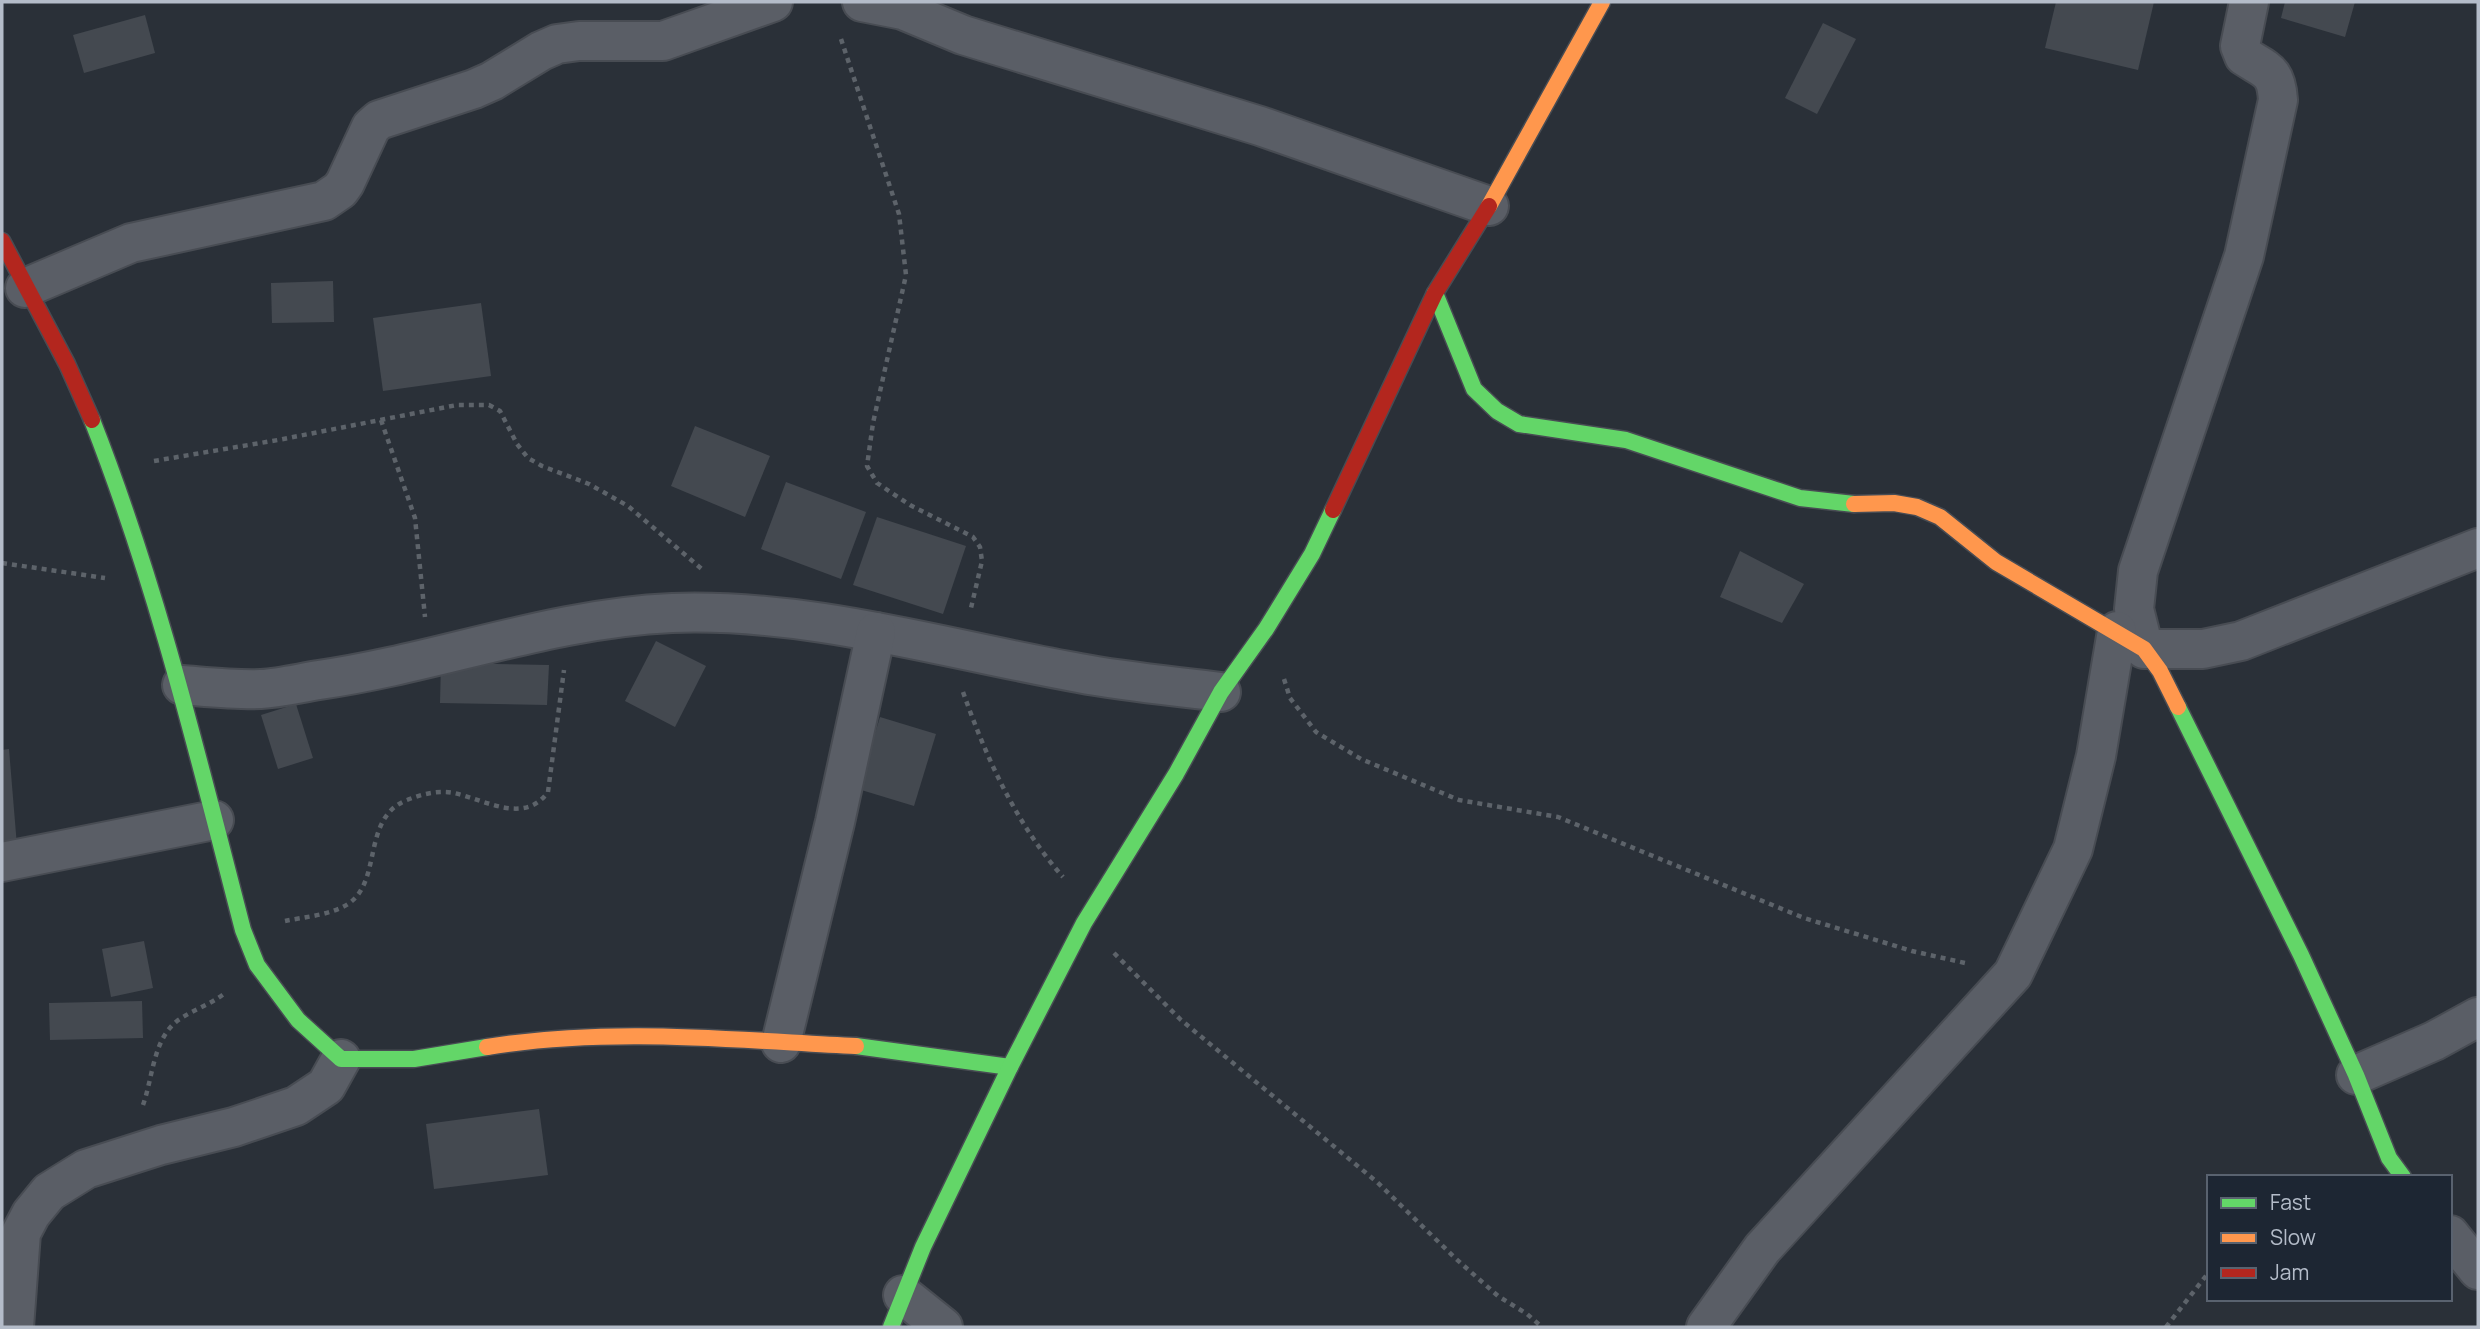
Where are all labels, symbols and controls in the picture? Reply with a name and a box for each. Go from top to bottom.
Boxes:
legend [2207,1175,2452,1301]
text: Fast [2270,1188,2311,1216]
text: Slow [2270,1223,2316,1251]
text: Jam [2270,1258,2309,1286]

